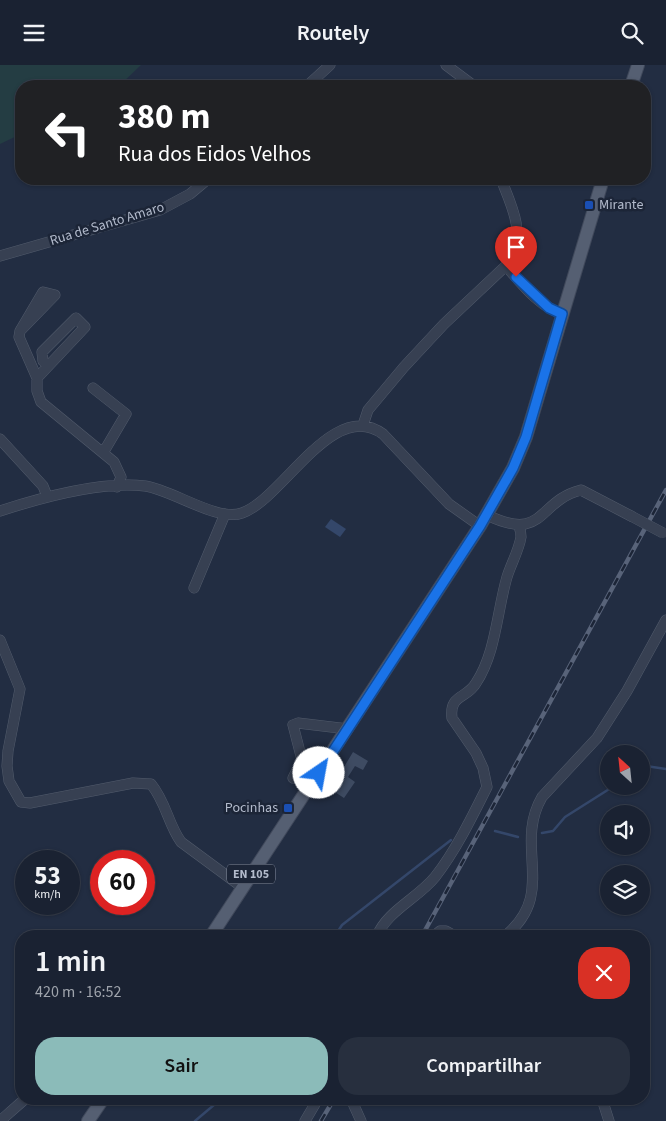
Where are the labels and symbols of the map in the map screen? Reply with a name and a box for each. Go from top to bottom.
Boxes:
place label: Mirante [599,195,643,215]
street label: Rua de Santo Amaro [47,197,167,251]
marker: Mirante [583,199,595,211]
pin [495,226,537,277]
north arrow [600,745,650,795]
position arrow [292,746,344,798]
place label: Pocinhas [225,798,278,818]
marker: Pocinhas [282,802,294,814]
speed limit sign: 60 [90,850,155,915]
road number: EN 105 [227,865,275,884]

